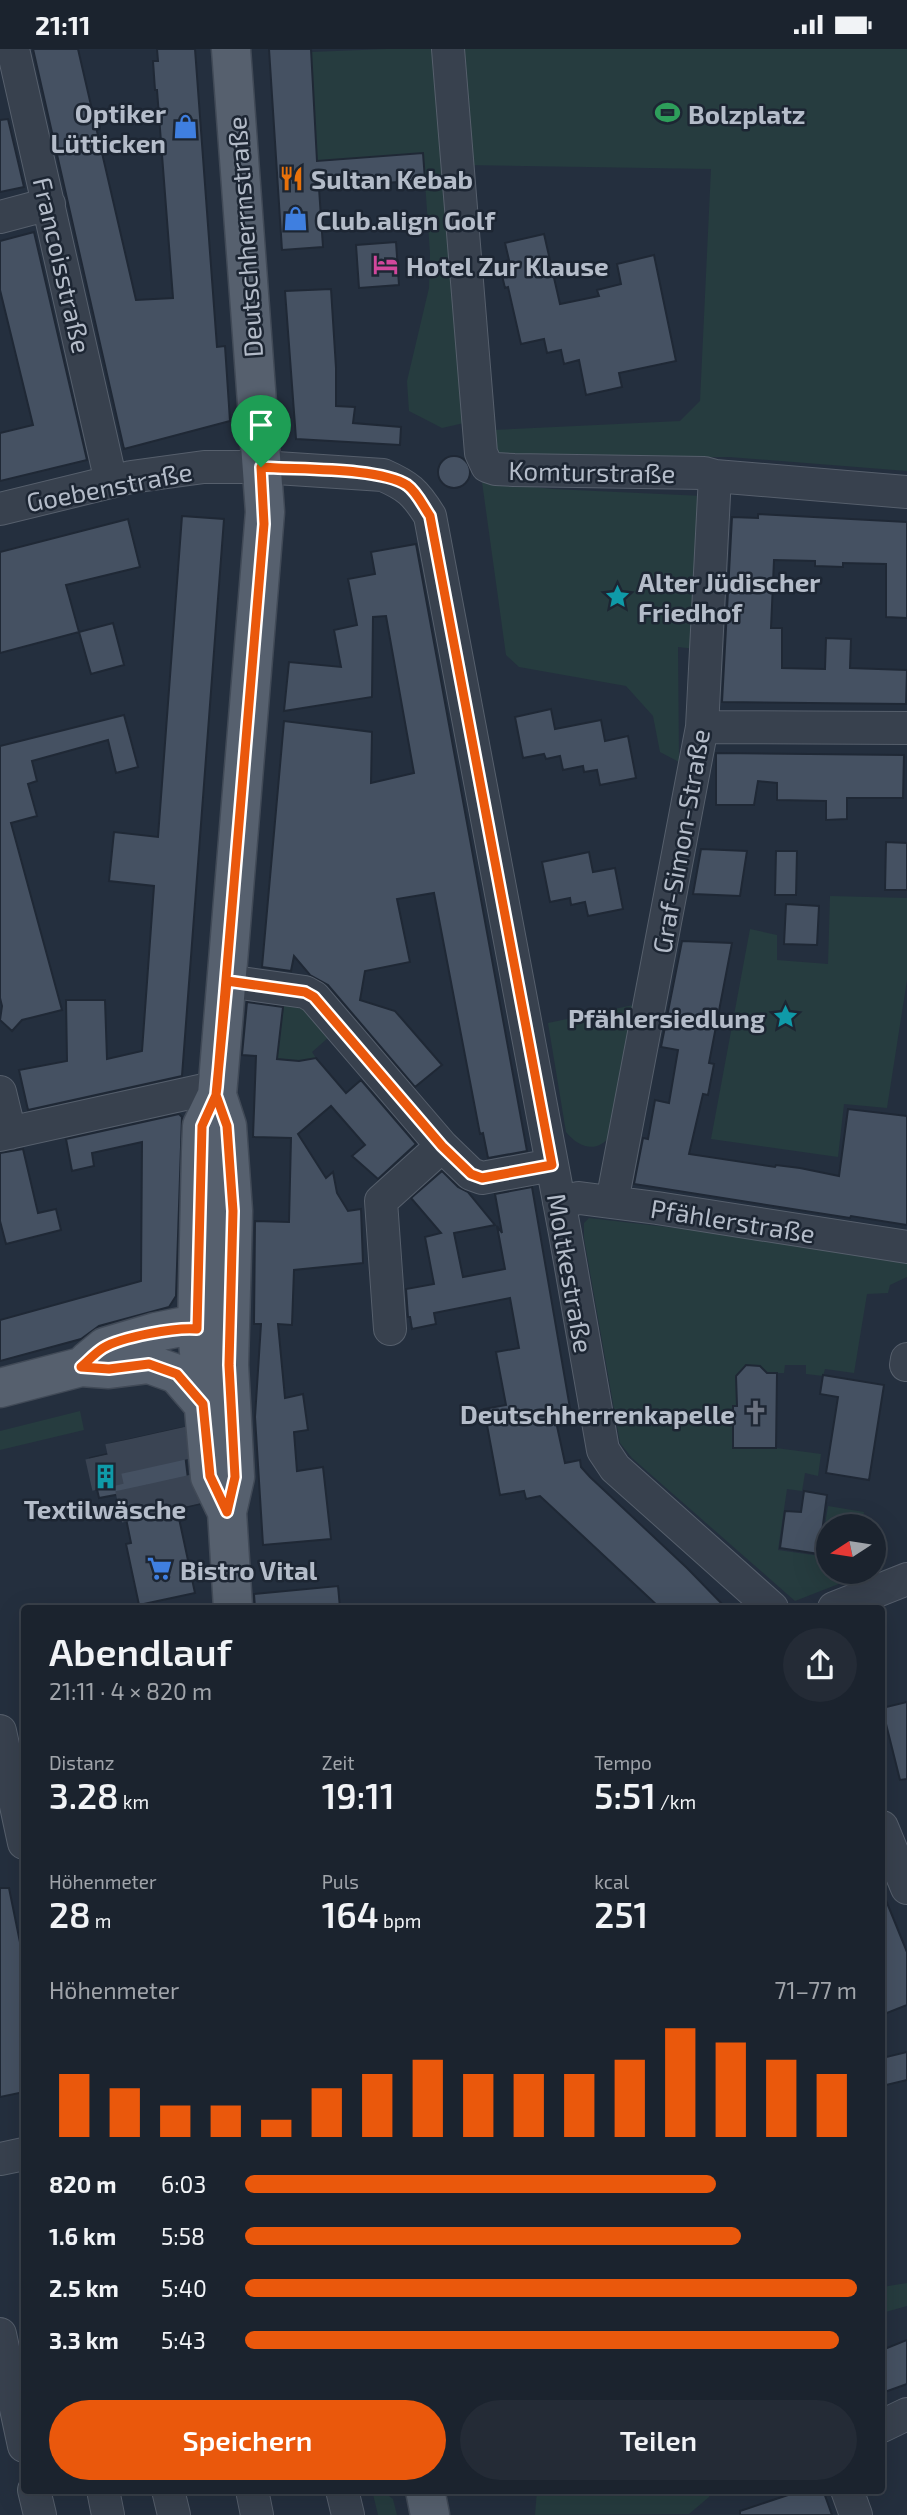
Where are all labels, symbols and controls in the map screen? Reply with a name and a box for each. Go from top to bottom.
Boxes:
text: 21:11 [35,9,90,40]
place label: Optiker Lütticken [51,97,166,158]
place label: Bolzplatz [688,98,805,129]
sports icon: Bolzplatz [654,99,682,127]
shop icon: Optiker Lütticken [172,113,200,141]
street label: Deutschherrnstraße [220,116,268,358]
place label: Sultan Kebab [311,163,473,194]
restaurant icon: Sultan Kebab [277,164,305,192]
street label: Francoisstraße [28,174,98,356]
place label: Club.align Golf [316,204,496,235]
shop icon: Club.align Golf [282,205,310,233]
place label: Hotel Zur Klause [406,250,609,281]
hotel icon: Hotel Zur Klause [372,251,400,279]
pin [231,395,291,467]
icon: arrive [242,406,280,444]
street label: Komturstraße [508,454,676,488]
street label: Goebenstraße [23,455,195,517]
place label: Alter Jüdischer Friedhof [638,566,820,627]
place icon: Alter Jüdischer Friedhof [604,582,632,610]
street label: Graf-Simon-Straße [645,727,715,955]
place label: Pfählersiedlung [568,1002,765,1033]
place icon: Pfählersiedlung [771,1003,799,1031]
street label: Moltkestraße [542,1191,600,1355]
street label: Pfählerstraße [649,1192,817,1248]
place label: Deutschherrenkapelle [460,1398,735,1429]
church icon: Deutschherrenkapelle [741,1399,769,1427]
building icon: Textilwäsche [91,1462,119,1490]
place label: Textilwäsche [24,1493,186,1524]
north arrow [816,1514,886,1584]
map controls [816,1514,886,1584]
place label: Bistro Vital [180,1554,318,1585]
supermarket icon: Bistro Vital [146,1555,174,1583]
text: Abendlauf [49,1628,232,1674]
button: share [783,1628,857,1702]
text: 21:11 · 4 × 820 m [49,1677,212,1705]
text: Distanz [49,1751,114,1774]
text: Zeit [322,1751,355,1774]
text: Tempo [594,1751,652,1774]
text: 3.28 [49,1774,119,1816]
text: 19:11 [322,1774,395,1816]
text: 5:51 [594,1774,656,1816]
text: km [119,1790,149,1813]
text: /km [656,1790,696,1813]
text: Höhenmeter [49,1870,157,1893]
text: Puls [322,1870,359,1893]
text: kcal [594,1870,629,1893]
text: 28 [49,1893,91,1935]
text: 164 [322,1893,379,1935]
text: 251 [594,1893,648,1935]
text: m [91,1909,112,1932]
text: bpm [379,1909,421,1932]
text: Höhenmeter [49,1976,179,2004]
text: 71–77 m [775,1976,857,2004]
text: 820 m [49,2170,116,2198]
text: 6:03 [161,2170,206,2198]
text: 1.6 km [49,2222,116,2250]
text: 5:58 [161,2222,205,2250]
text: 2.5 km [49,2274,119,2302]
text: 5:40 [161,2274,207,2302]
text: 3.3 km [49,2326,119,2354]
text: 5:43 [161,2326,206,2354]
button: Speichern [49,2400,446,2480]
button: Teilen [460,2400,857,2480]

